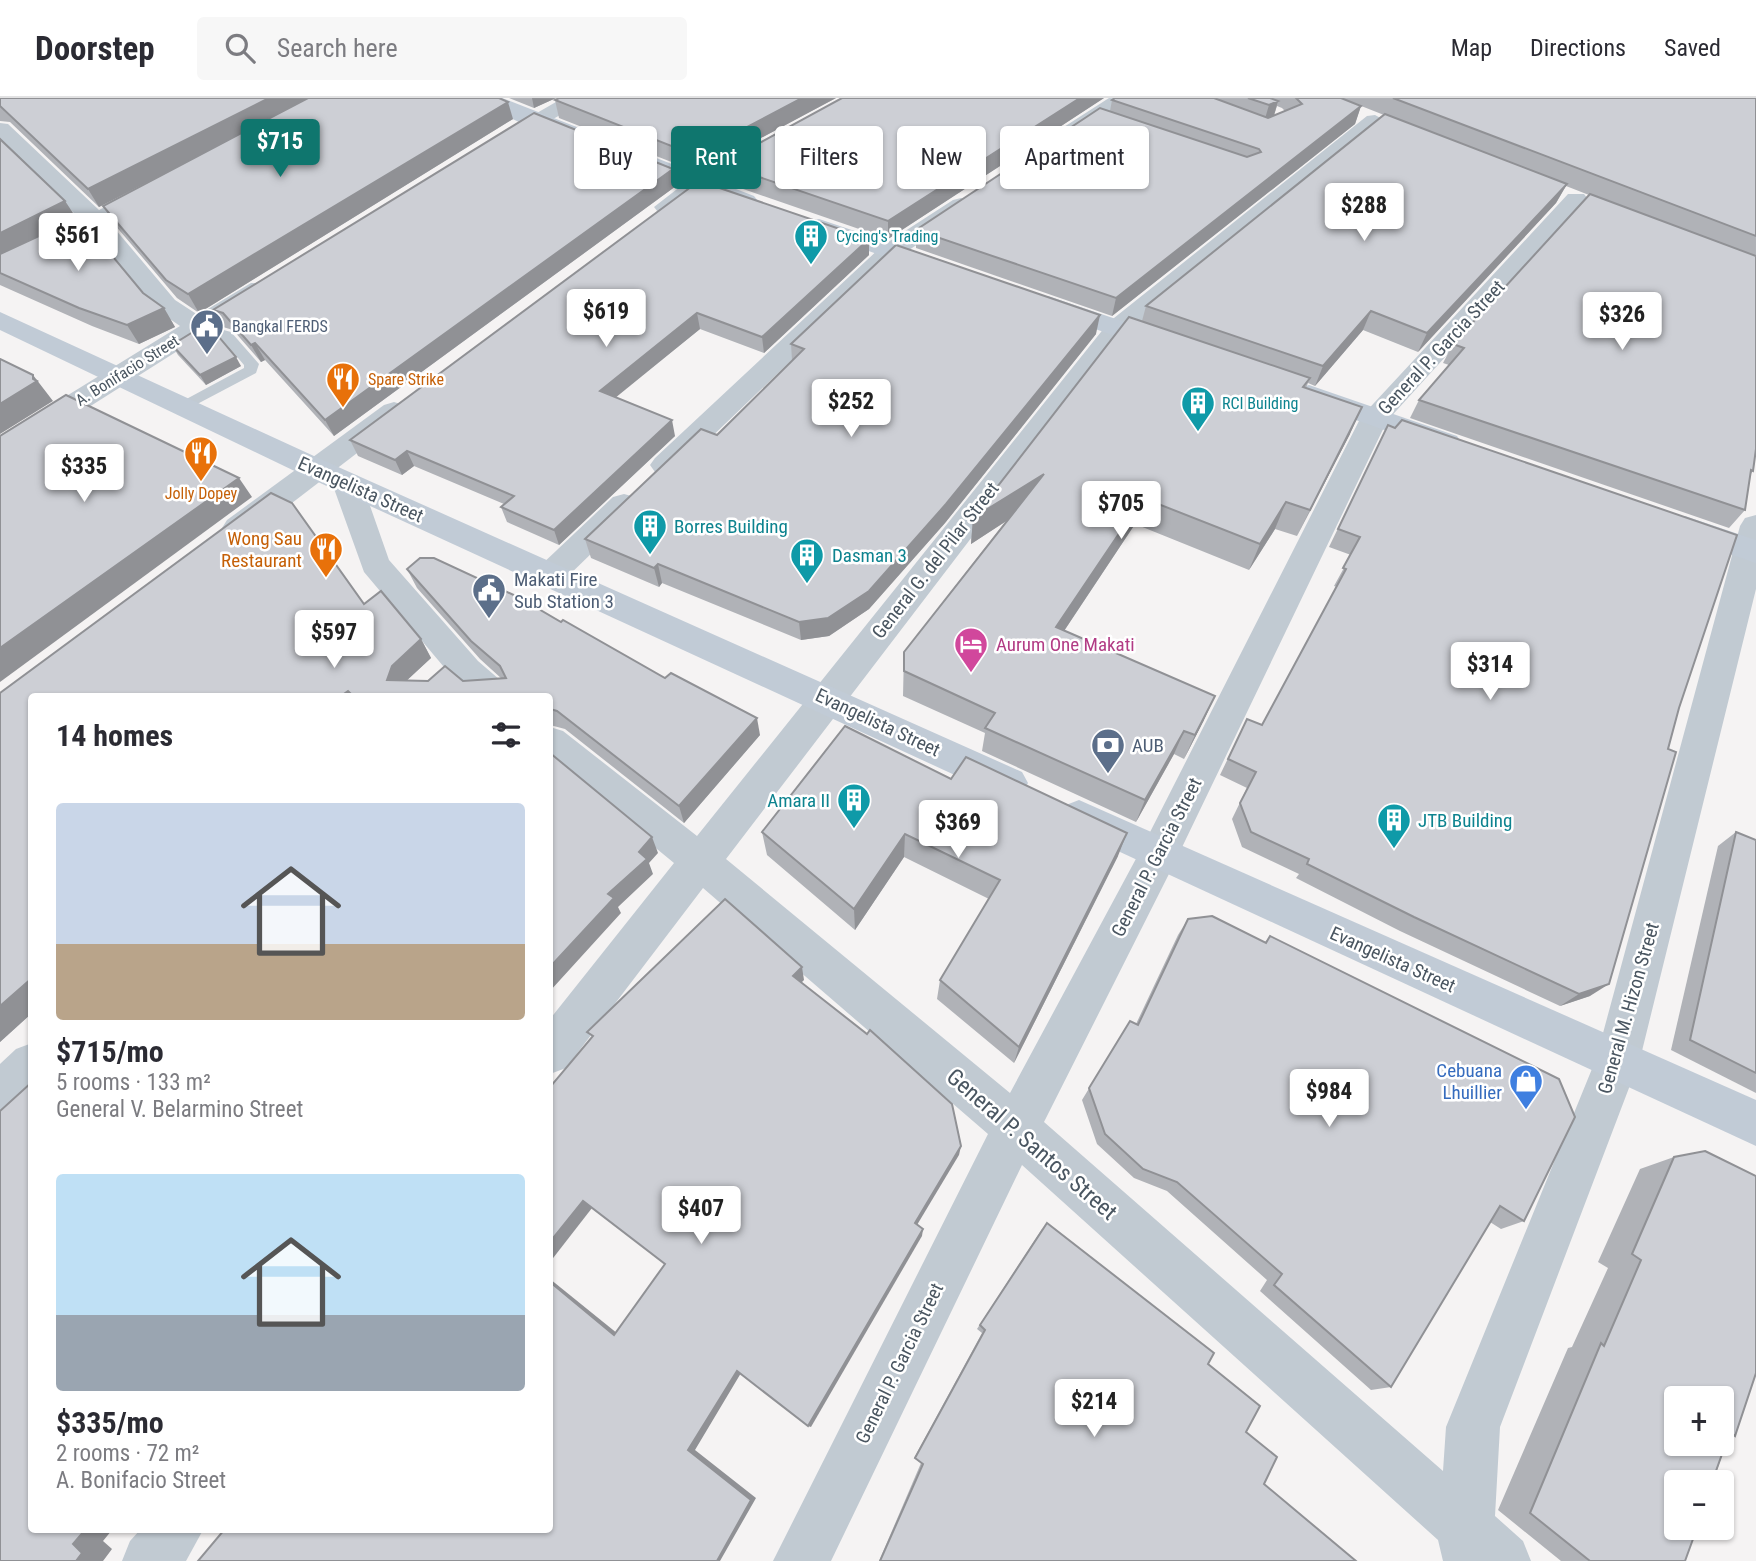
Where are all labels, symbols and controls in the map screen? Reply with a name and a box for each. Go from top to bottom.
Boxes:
search box [197,17,687,80]
text: Doorstep [35,29,155,68]
icon: search [221,29,259,67]
text: Search here [277,33,398,63]
text: Map [1451,34,1492,62]
text: Directions [1530,34,1626,62]
text: Saved [1664,34,1721,62]
pin: $715 [239,120,321,179]
chip: Buy [574,126,657,189]
chip: Rent [671,126,761,189]
chip: Filters [775,126,883,189]
chip: New [897,126,986,189]
chip: Apartment [1000,126,1149,189]
text: $715 [257,128,303,155]
pin: $288 [1323,184,1405,243]
text: $288 [1341,192,1387,219]
pin: $561 [37,214,119,273]
building icon: Cycing's Trading [792,217,830,266]
text: $561 [55,222,101,249]
place label: Cycing's Trading [836,227,938,246]
street label: General P. Garcia Street [1373,275,1510,419]
pin: $619 [565,289,647,349]
pin: $326 [1581,292,1663,352]
text: $619 [583,298,629,325]
text: $326 [1599,301,1645,328]
public building icon: Bangkal FERDS [188,307,226,356]
place label: Bangkal FERDS [232,317,328,336]
street label: A. Bonifacio Street [72,331,183,410]
restaurant icon: Spare Strike [324,360,362,409]
place label: Spare Strike [368,370,444,389]
pin: $252 [810,380,892,439]
building icon: RCI Building [1179,384,1217,433]
text: $252 [828,388,874,415]
place label: RCI Building [1222,394,1298,413]
restaurant icon: Jolly Dopey [182,434,220,483]
pin: $335 [43,444,125,504]
street label: Evangelista Street [295,452,427,527]
text: $335 [61,453,107,480]
street label: General G. del Pilar Street [867,478,1004,643]
pin: $705 [1080,482,1162,541]
place label: Jolly Dopey [165,484,238,503]
text: $705 [1098,490,1144,517]
building icon: Borres Building [631,507,669,556]
place label: Borres Building [674,515,788,538]
place label: Wong Sau Restaurant [221,527,302,572]
restaurant icon: Wong Sau Restaurant [307,530,345,579]
building icon: Dasman 3 [788,536,826,585]
place label: Dasman 3 [832,544,907,567]
place label: Makati Fire Sub Station 3 [514,568,614,613]
public building icon: Makati Fire Sub Station 3 [470,571,508,620]
pin: $597 [293,610,375,670]
text: $597 [311,619,357,646]
hotel icon: Aurum One Makati [952,625,990,674]
place label: Aurum One Makati [996,633,1135,656]
pin: $314 [1449,642,1531,702]
text: $314 [1467,651,1513,678]
street label: Evangelista Street [812,684,944,761]
icon: filters [487,716,525,754]
text: 14 homes [56,718,173,753]
bank icon: AUB [1089,726,1127,775]
place label: AUB [1132,734,1164,757]
street label: General P. Garcia Street [1106,774,1207,941]
building icon: Amara II [835,781,873,830]
place label: Amara II [767,789,830,812]
pin: $369 [917,800,999,860]
building icon: JTB Building [1375,801,1413,850]
text: $369 [935,809,981,836]
place label: JTB Building [1418,809,1512,832]
icon: home [228,848,354,974]
street label: General M. Hizon Street [1593,920,1664,1096]
street label: Evangelista Street [1327,922,1459,997]
text: $715/mo [56,1034,164,1069]
place label: Cebuana Lhuillier [1436,1059,1502,1104]
shop icon: Cebuana Lhuillier [1507,1062,1545,1111]
street label: General P. Santos Street [941,1063,1122,1226]
text: 5 rooms · 133 m² [56,1069,211,1096]
pin: $984 [1288,1070,1370,1129]
text: $984 [1306,1078,1352,1105]
text: General V. Belarmino Street [56,1096,303,1123]
pin: $407 [660,1186,742,1246]
text: $407 [678,1195,724,1222]
icon: home [228,1219,354,1345]
street label: General P. Garcia Street [851,1279,948,1447]
pin: $214 [1053,1380,1135,1439]
map controls [1664,1386,1734,1540]
button: + [1664,1386,1734,1456]
text: $214 [1071,1388,1117,1415]
text: $335/mo [56,1405,164,1440]
text: 2 rooms · 72 m² [56,1440,199,1467]
text: A. Bonifacio Street [56,1467,226,1494]
button: − [1664,1470,1734,1540]

